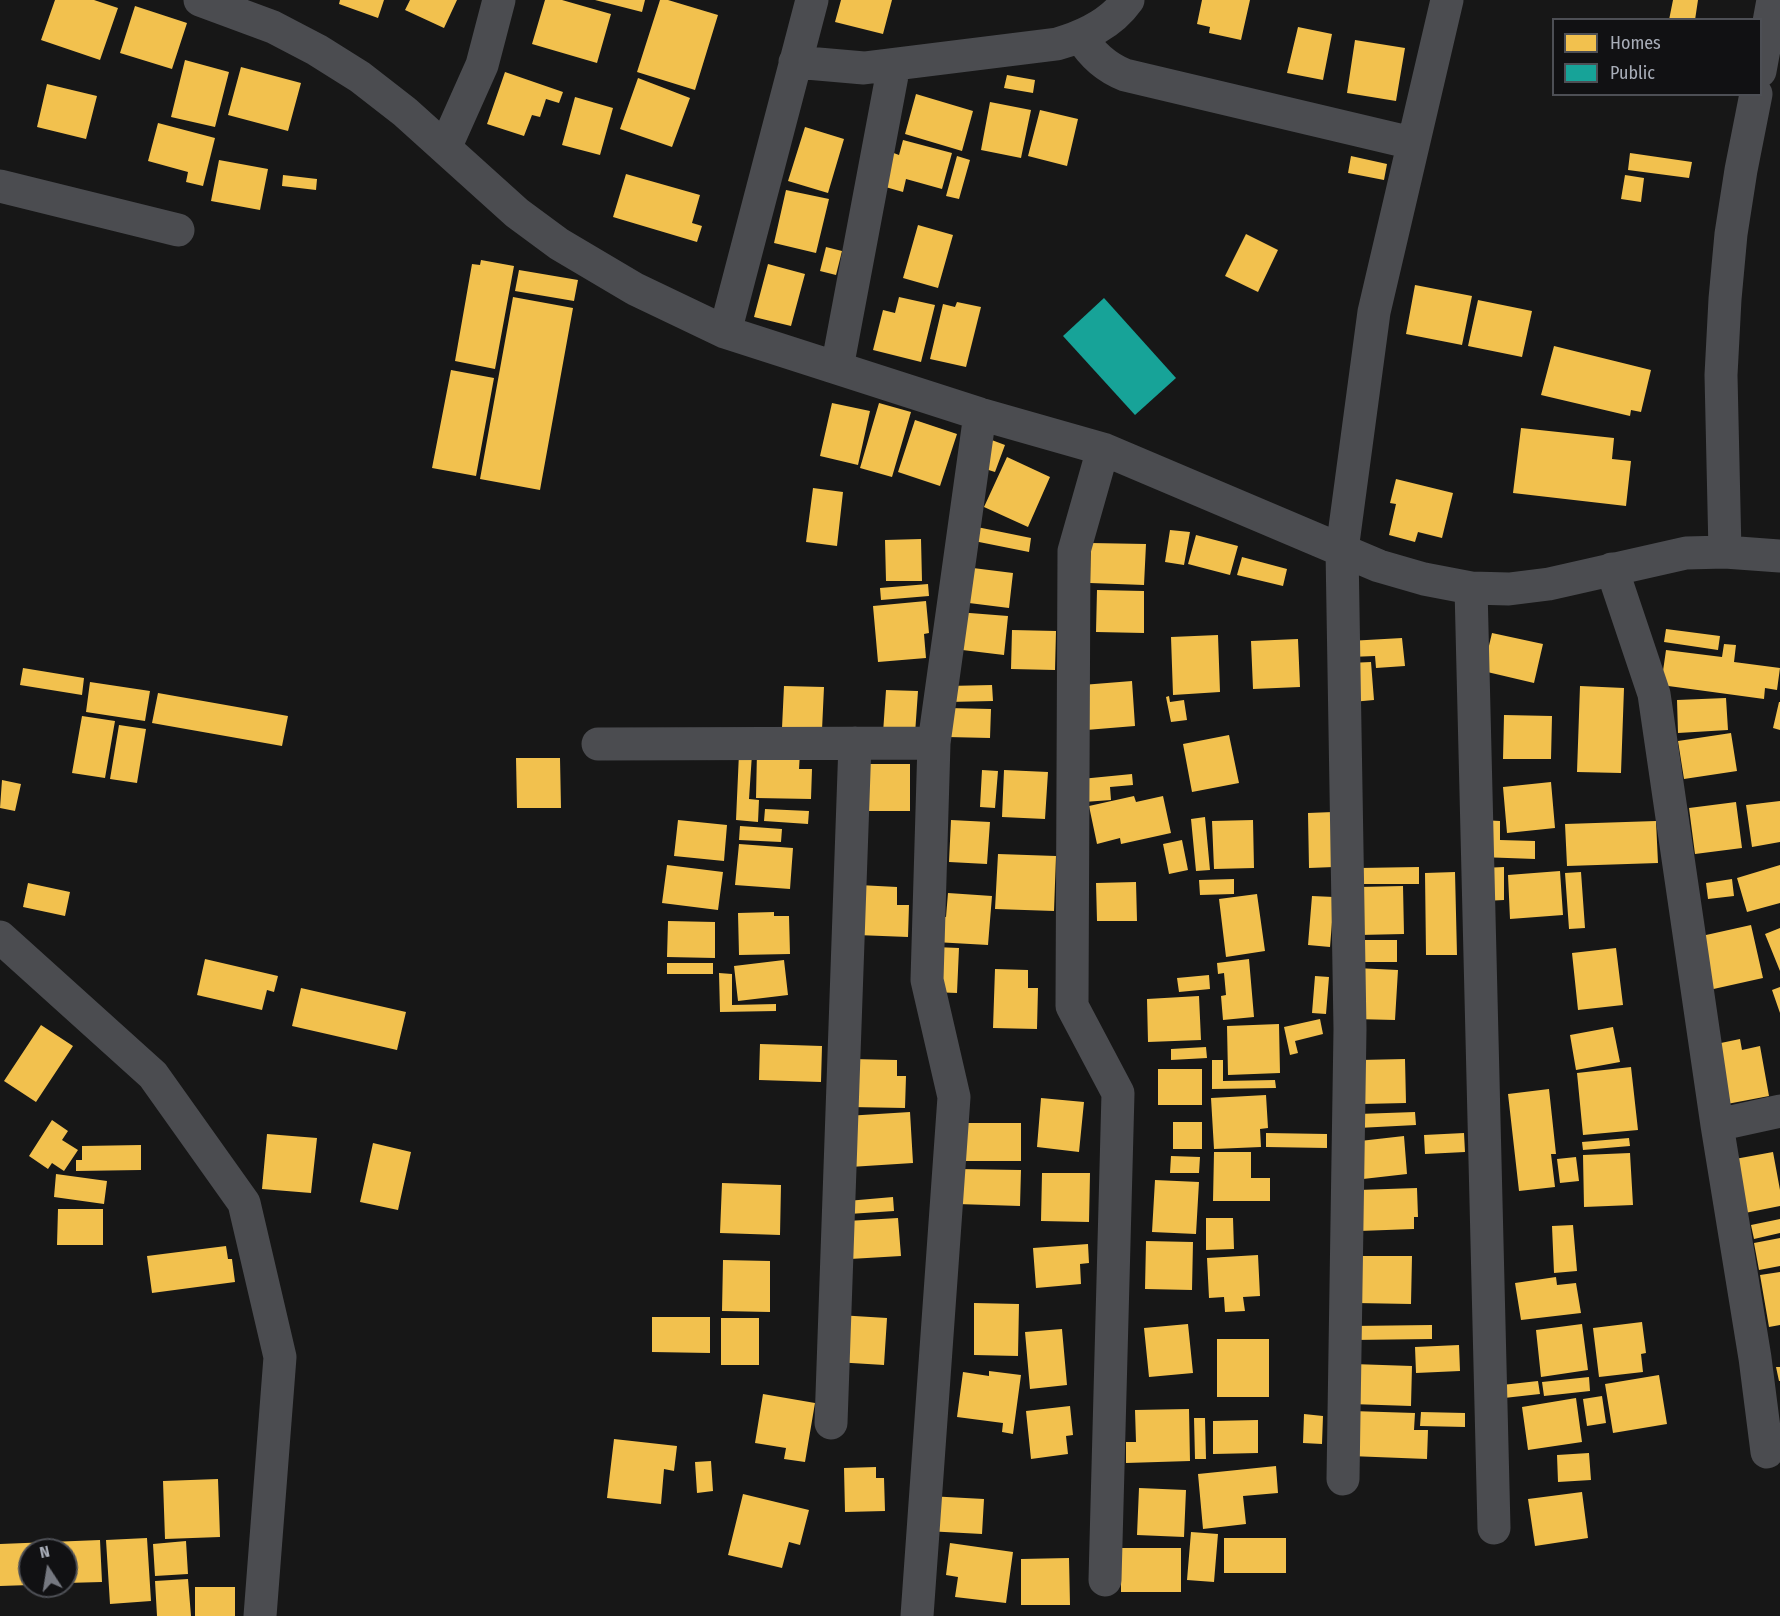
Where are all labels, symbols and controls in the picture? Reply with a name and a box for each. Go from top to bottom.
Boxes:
legend [1552,18,1762,96]
text: Homes [1610,32,1661,54]
text: Public [1610,62,1655,84]
north arrow [18,1538,78,1598]
text: N [38,1542,51,1562]

